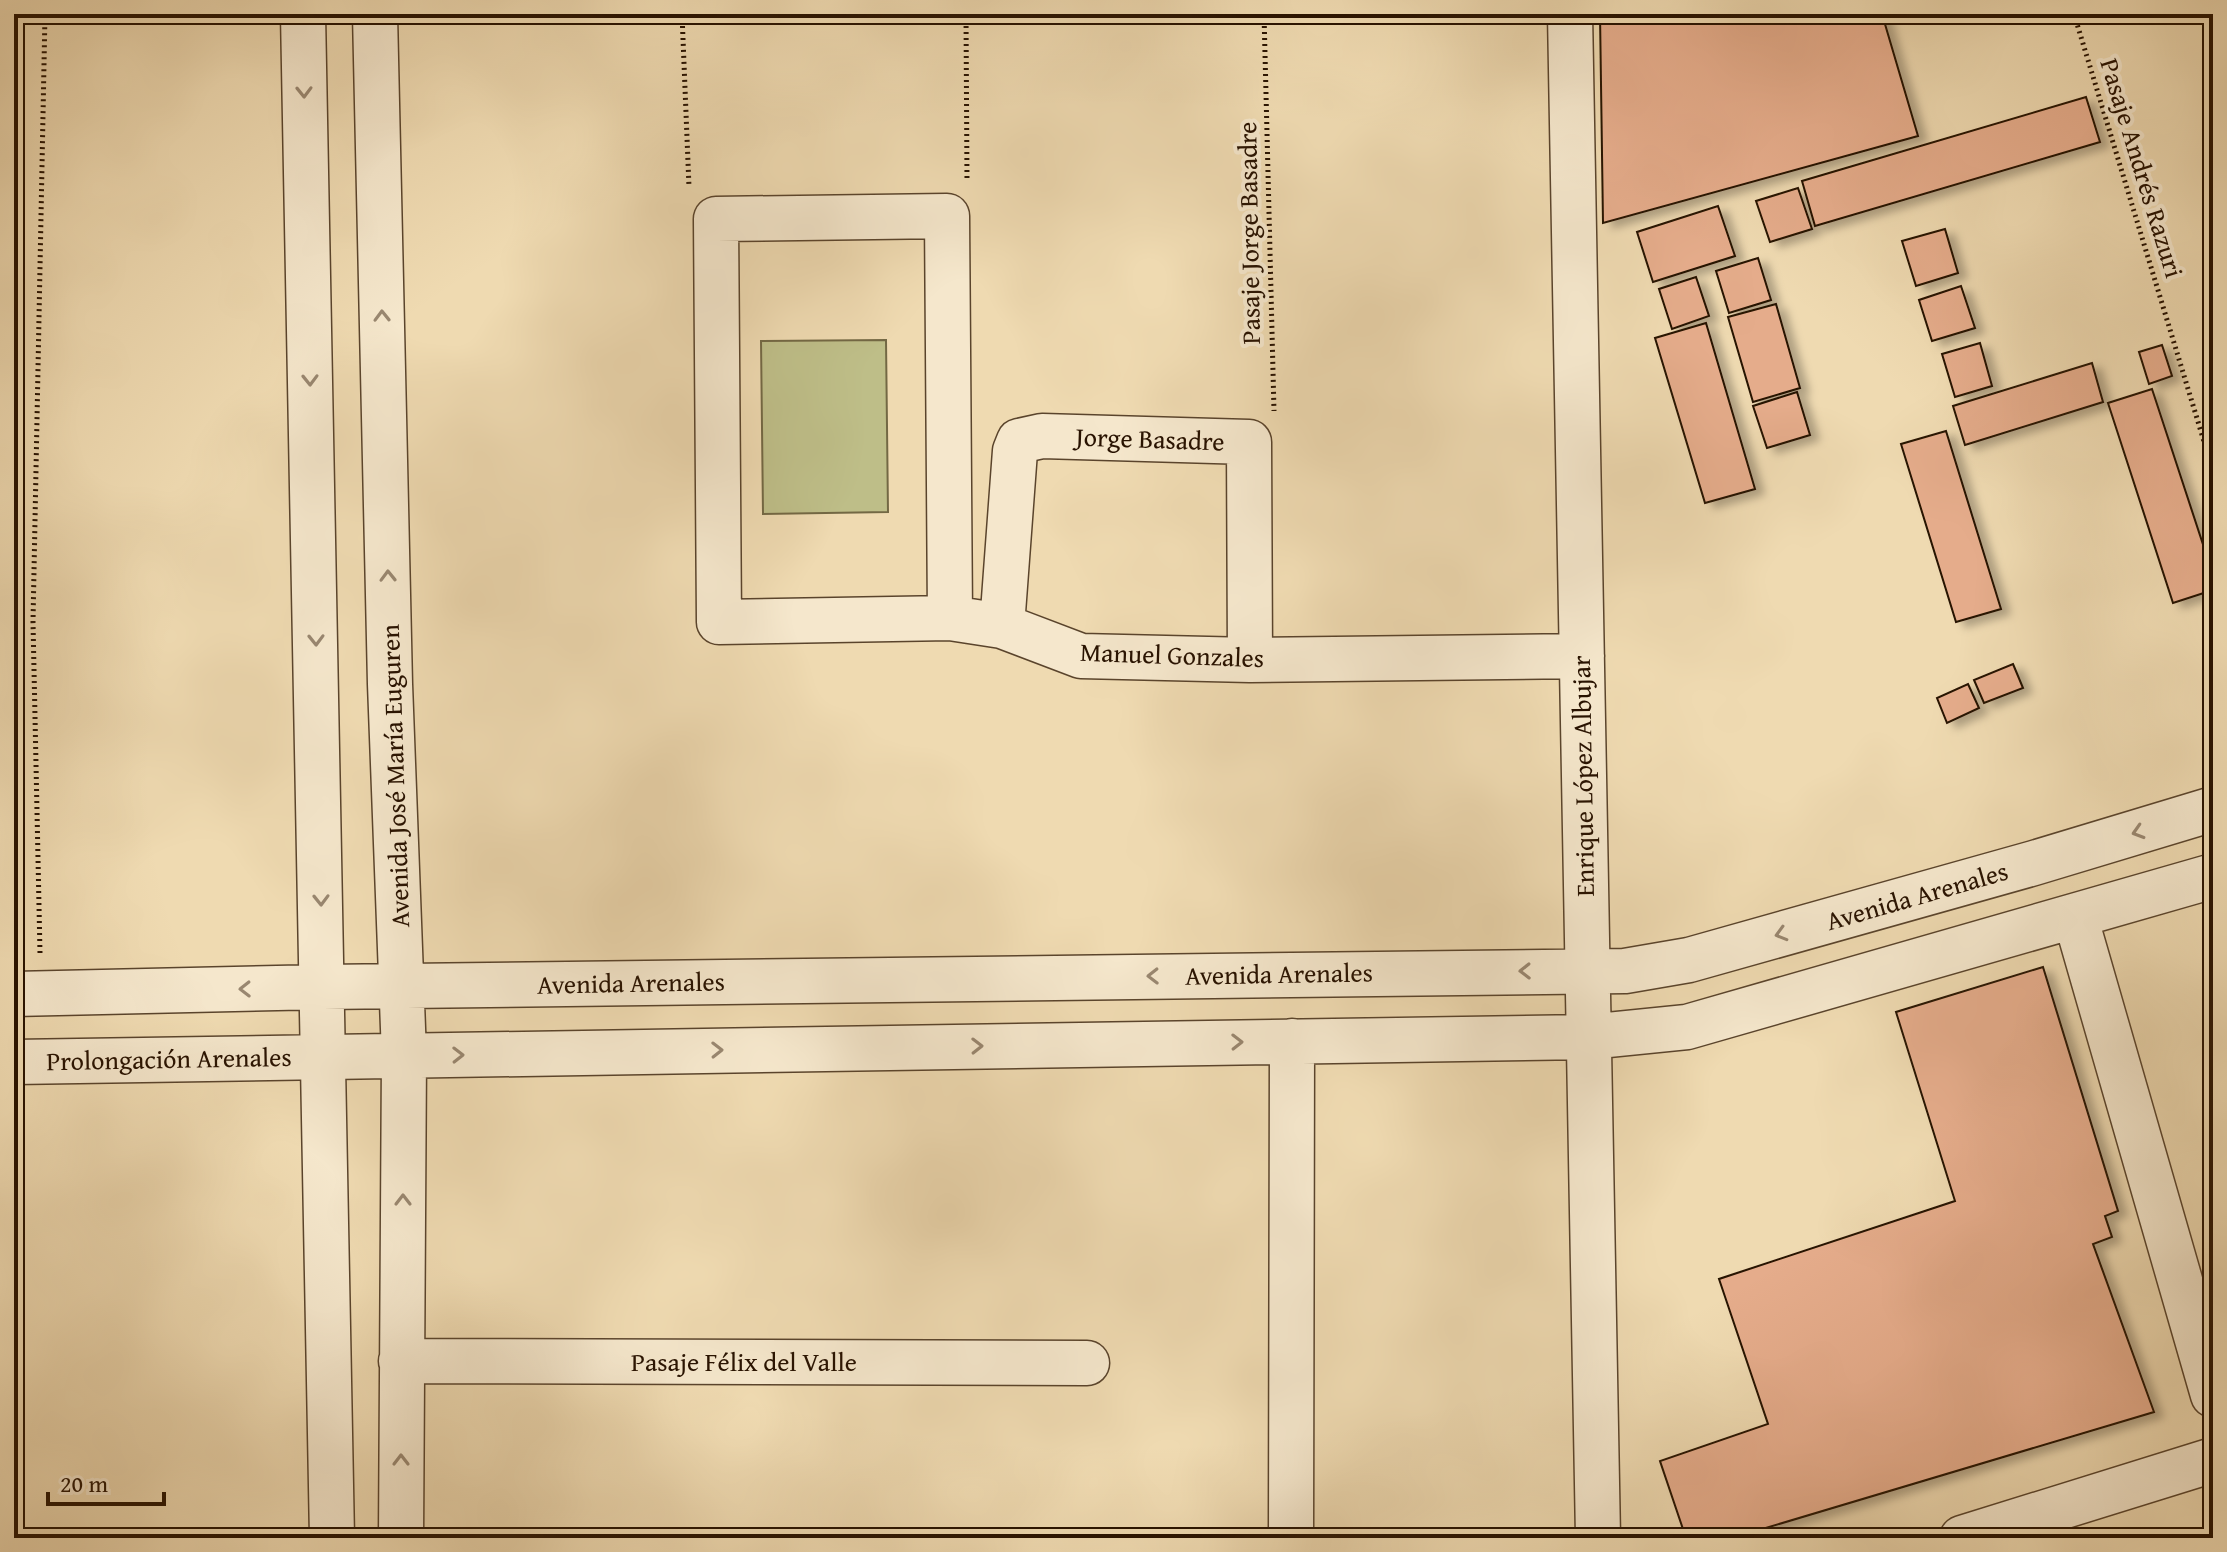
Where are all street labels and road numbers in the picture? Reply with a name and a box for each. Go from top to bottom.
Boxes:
street label: Pasaje Andrés Razuri [2091,53,2194,282]
street label: Pasaje Jorge Basadre [1227,121,1270,345]
street label: Jorge Basadre [1072,416,1225,461]
street label: Avenida José María Euguren [370,623,419,928]
street label: Manuel Gonzales [1079,632,1265,677]
street label: Enrique López Albujar [1561,655,1604,897]
street label: Avenida Arenales [1821,851,2013,940]
street label: Avenida Arenales [1185,952,1373,995]
street label: Avenida Arenales [537,961,725,1004]
street label: Prolongación Arenales [46,1037,292,1080]
street label: Pasaje Félix del Valle [631,1342,857,1381]

